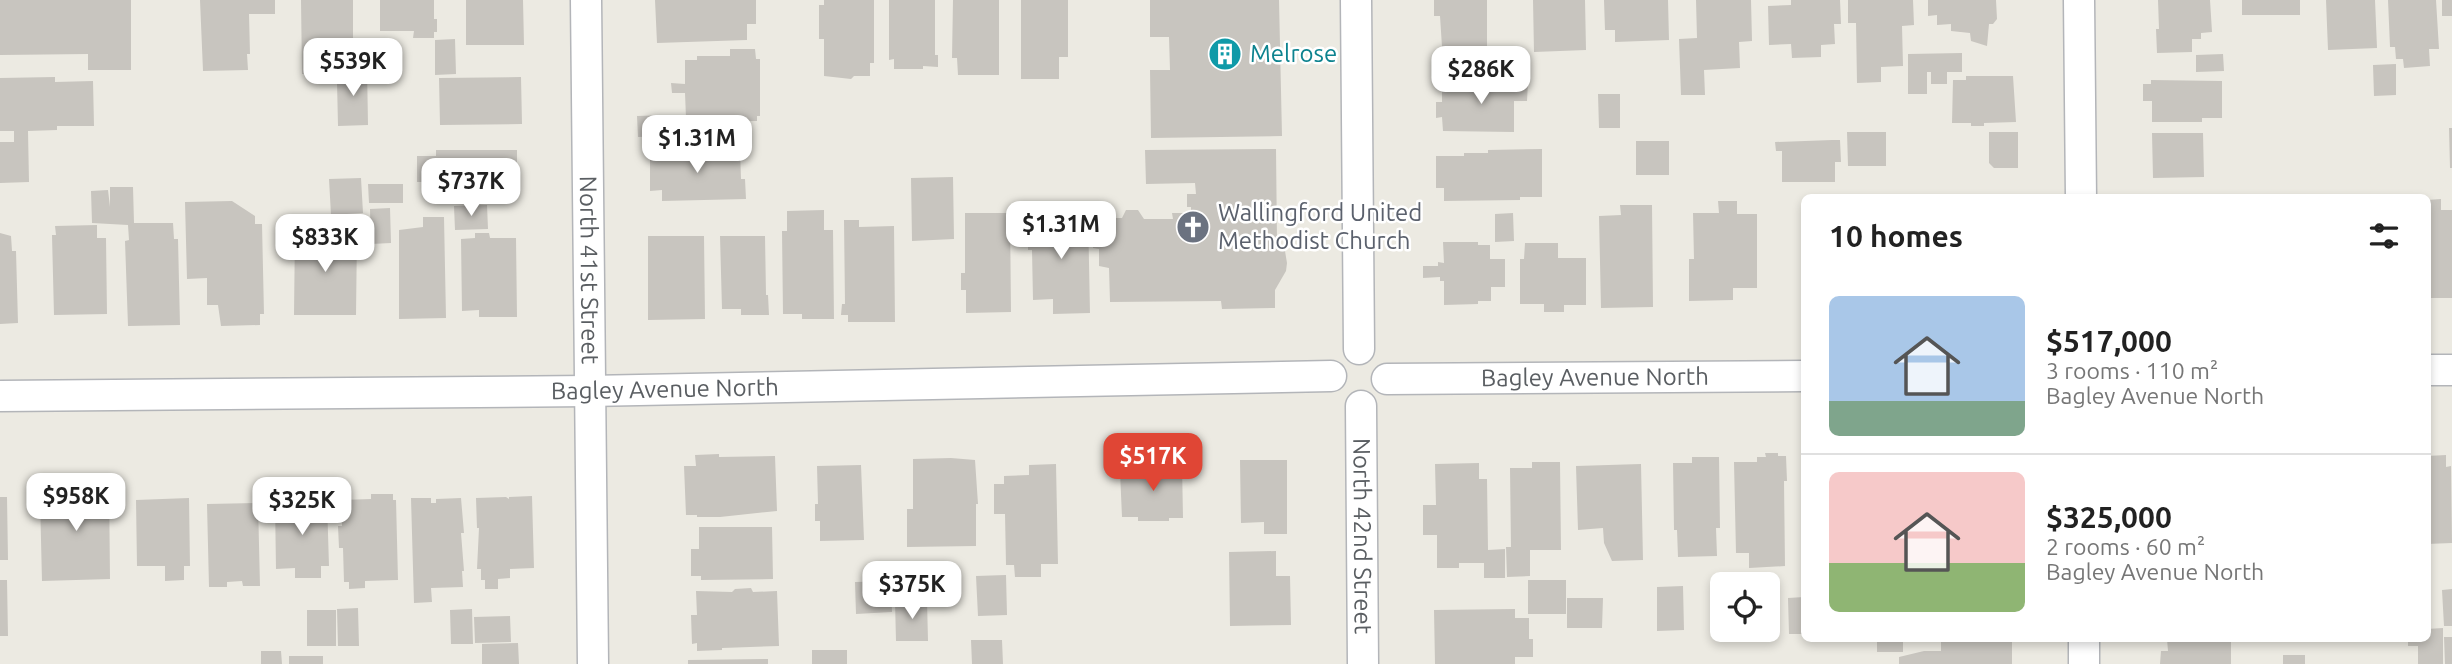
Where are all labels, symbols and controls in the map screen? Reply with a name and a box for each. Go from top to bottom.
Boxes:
building icon: Melrose [1206,35,1244,73]
pin: $539K [304,38,402,98]
place label: Melrose [1250,40,1337,67]
pin: $286K [1432,46,1530,106]
text: $539K [319,48,387,73]
text: $286K [1447,56,1515,81]
pin: $1.31M [640,116,754,175]
text: $1.31M [658,125,736,150]
pin: $737K [422,158,520,218]
text: $737K [437,168,505,193]
street label: North 41st Street [575,176,604,365]
place label: Wallingford United Methodist Church [1218,199,1422,254]
pin: $1.31M [1004,202,1118,261]
church icon: Wallingford United Methodist Church [1174,208,1212,246]
text: $1.31M [1022,211,1100,236]
pin: $833K [276,215,374,274]
icon: filters [2365,217,2403,255]
text: 10 homes [1829,219,1963,253]
text: $833K [291,224,359,249]
icon: home [1885,324,1969,408]
text: $517,000 [2046,324,2172,358]
text: 3 rooms · 110 m² [2046,358,2218,383]
street label: Bagley Avenue North [1481,363,1709,391]
street label: Bagley Avenue North [551,373,779,404]
text: Bagley Avenue North [2046,383,2264,408]
pin: $517K [1104,434,1202,493]
street label: North 42nd Street [1348,438,1377,635]
text: $517K [1119,443,1187,468]
pin: $958K [27,474,125,533]
pin: $325K [253,477,351,537]
text: $958K [42,483,110,508]
text: $325K [268,487,336,512]
icon: home [1885,500,1969,584]
text: $325,000 [2046,500,2172,534]
text: 2 rooms · 60 m² [2046,534,2205,559]
text: Bagley Avenue North [2046,559,2264,584]
pin: $375K [863,562,961,621]
text: $375K [878,571,946,596]
map controls [1710,572,1780,642]
button: locate [1710,572,1780,642]

